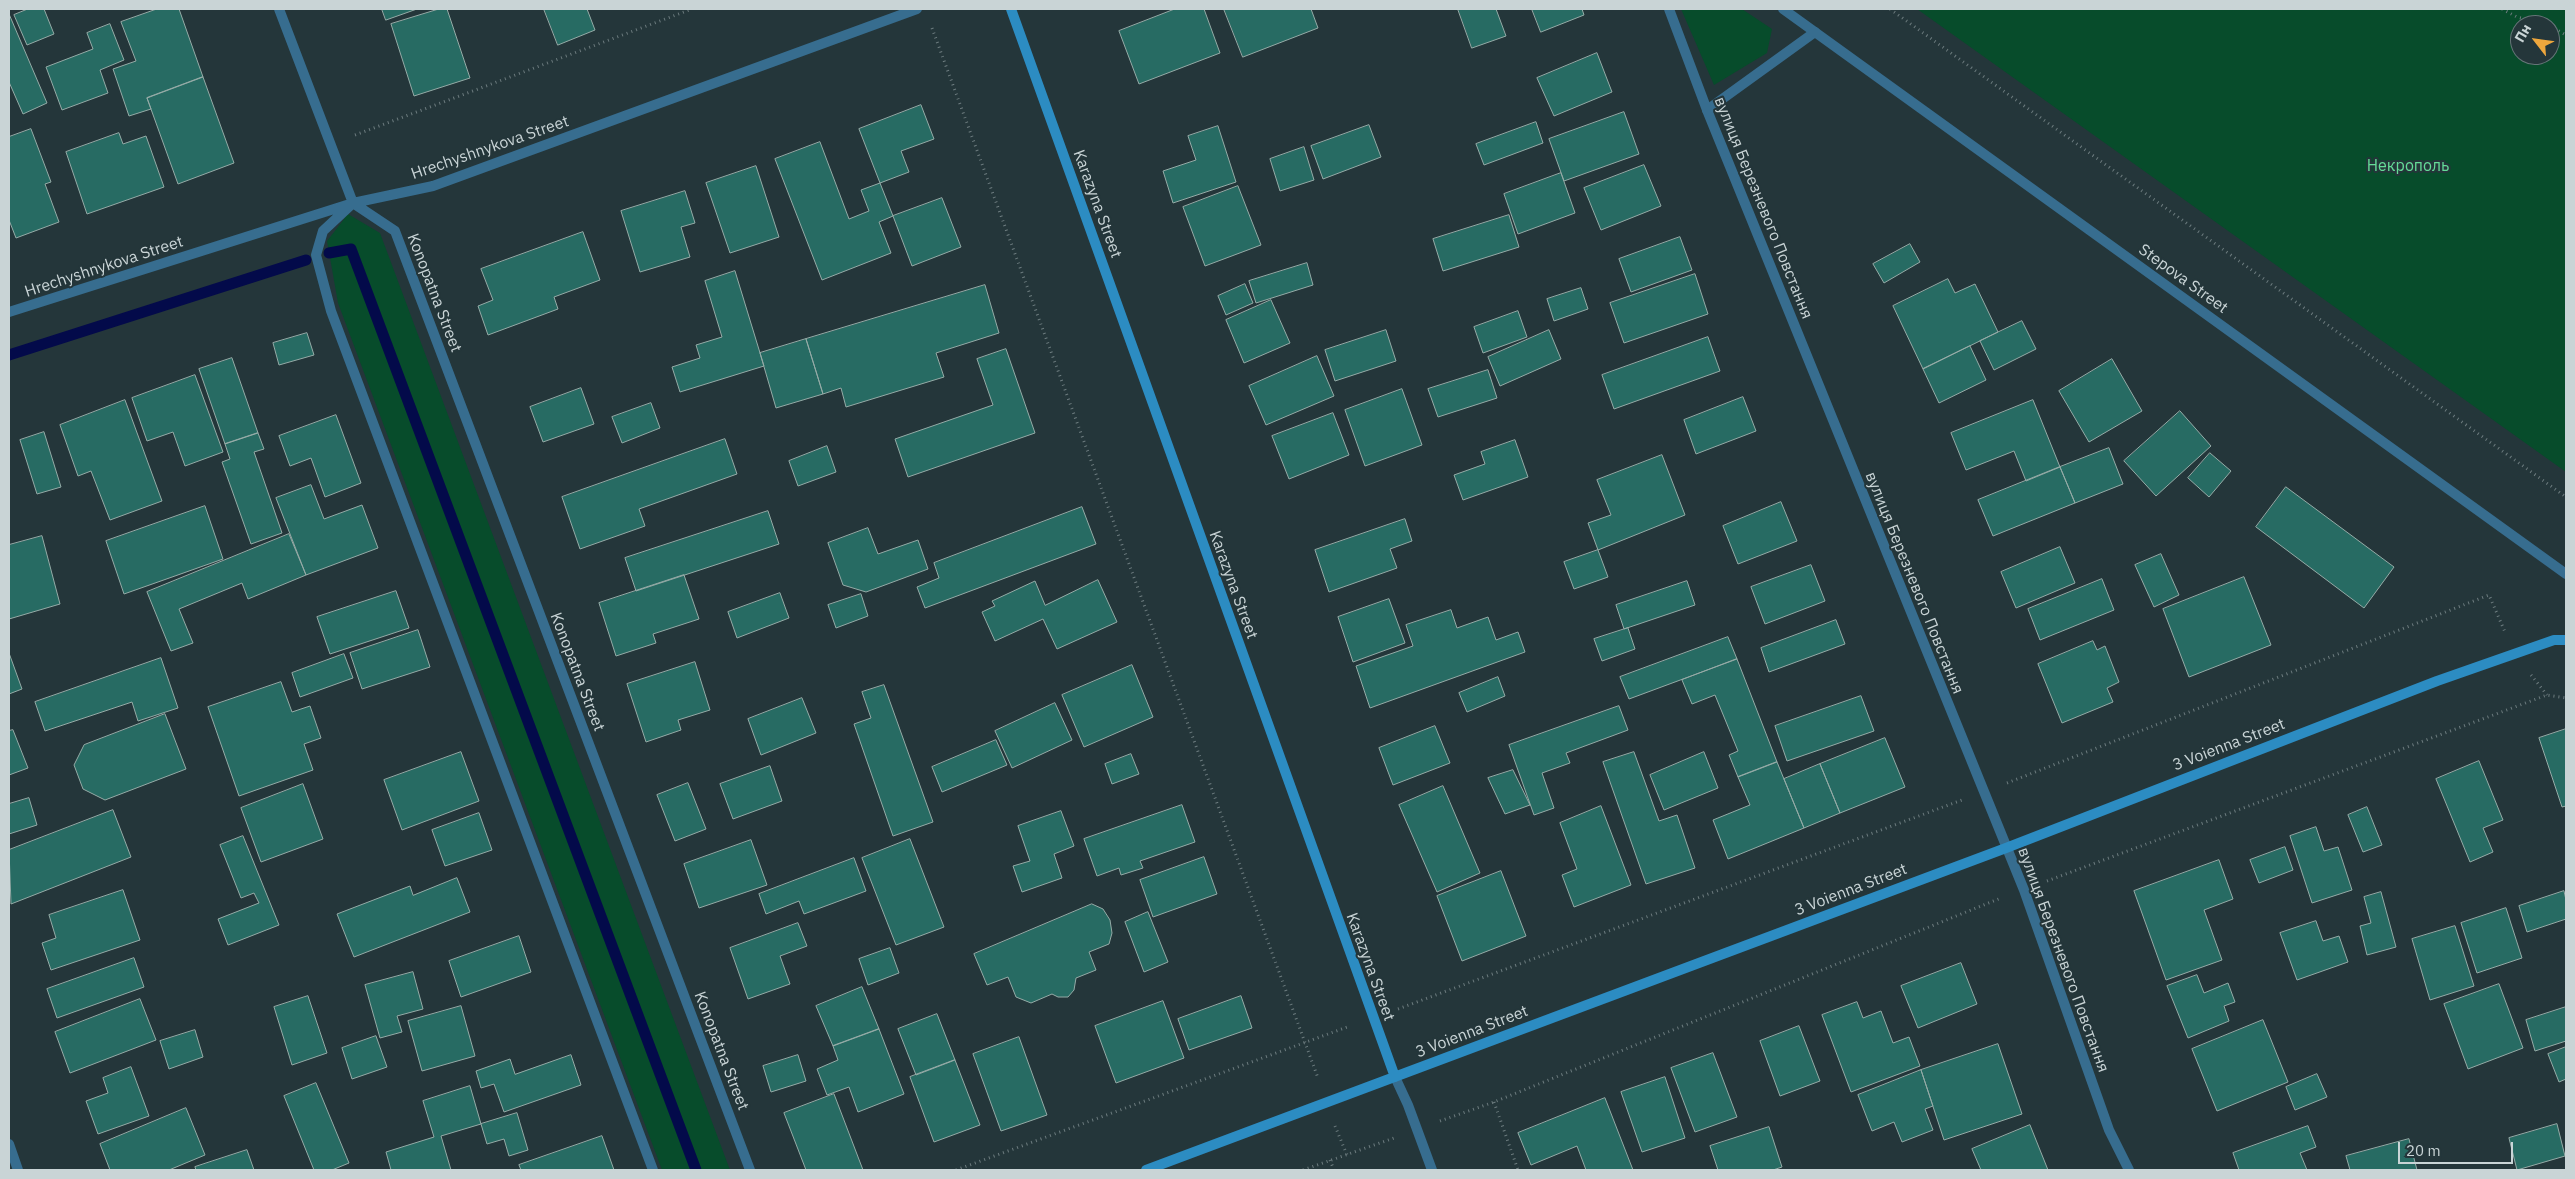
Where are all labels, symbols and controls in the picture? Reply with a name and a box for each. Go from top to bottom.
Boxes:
north arrow [2510,15,2560,65]
text: Пн [2510,20,2535,46]
street label: вулиця Березневого Повстання [1710,94,1816,322]
street label: Hrechyshnykova Street [409,112,571,184]
street label: Karazyna Street [1069,147,1125,261]
park label: Некрополь [2367,156,2449,176]
street label: Konopatna Street [403,231,465,355]
street label: Hrechyshnykova Street [22,232,186,302]
street label: Stepova Street [2135,240,2231,318]
street label: вулиця Березневого Повстання [1861,469,1967,697]
street label: Karazyna Street [1205,528,1261,642]
street label: Konopatna Street [546,610,608,734]
street label: 3 Voienna Street [2170,715,2288,775]
street label: вулиця Березневого Повстання [2013,845,2113,1075]
street label: 3 Voienna Street [1792,860,1910,920]
street label: Karazyna Street [1342,910,1398,1024]
street label: Konopatna Street [690,989,752,1113]
street label: 3 Voienna Street [1413,1002,1531,1062]
scale bar [2400,1132,2515,1164]
text: 20 m [2406,1141,2441,1160]

